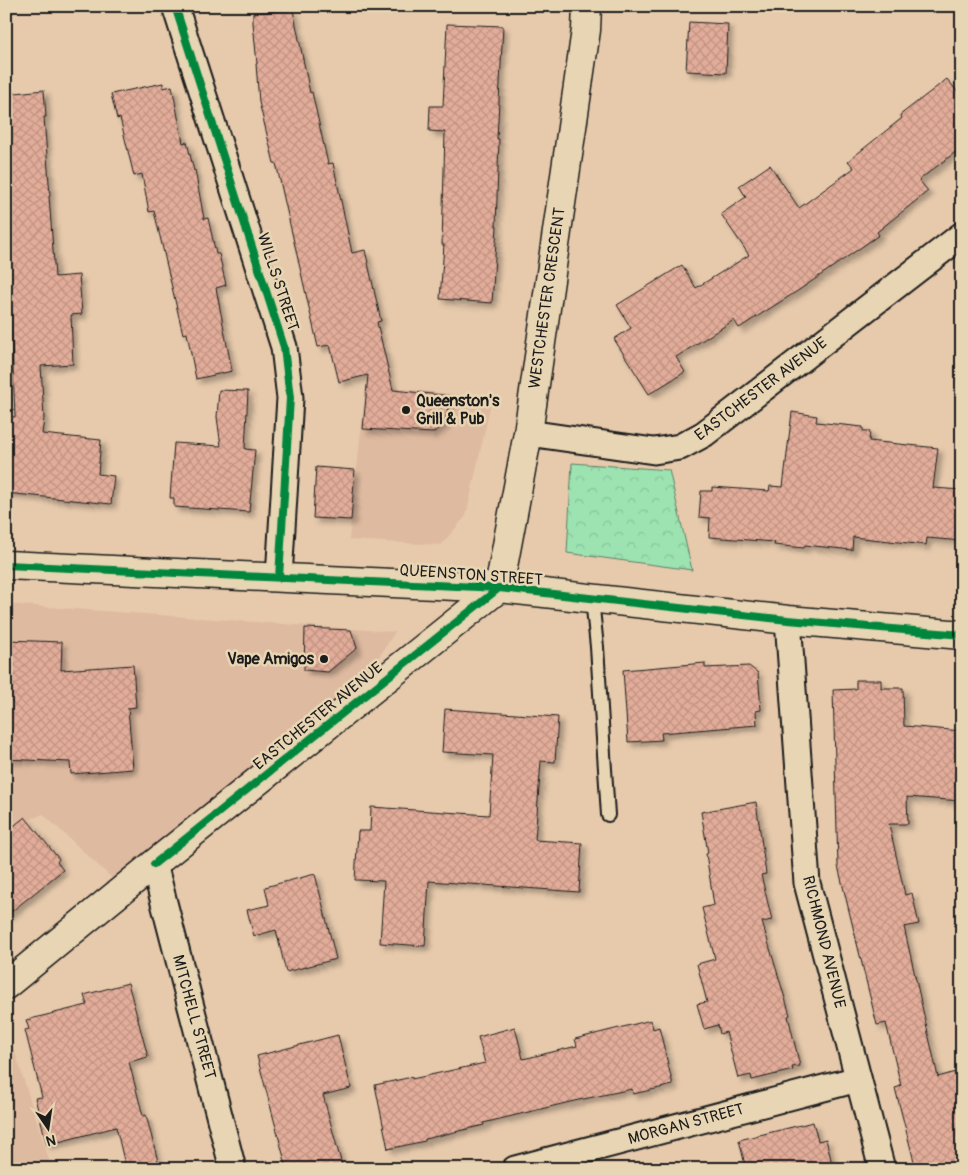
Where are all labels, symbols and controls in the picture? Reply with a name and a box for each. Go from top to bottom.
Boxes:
street label: WESTCHESTER CRESCENT [524,206,570,390]
street label: WILLS STREET [253,230,303,334]
street label: EASTCHESTER AVENUE [691,333,831,445]
place label: Queenston's Grill & Pub [416,391,500,429]
marker: Queenston's Grill & Pub [400,404,412,416]
street label: QUEENSTON STREET [399,560,544,590]
place label: Vape Amigos [227,649,315,669]
marker: Vape Amigos [318,653,330,665]
street label: EASTCHESTER AVENUE [249,658,387,774]
street label: RICHMOND AVENUE [798,874,850,1010]
street label: MITCHELL STREET [168,953,220,1081]
street label: MORGAN STREET [626,1099,746,1149]
north arrow [22,1102,72,1152]
text: N [44,1131,57,1150]

